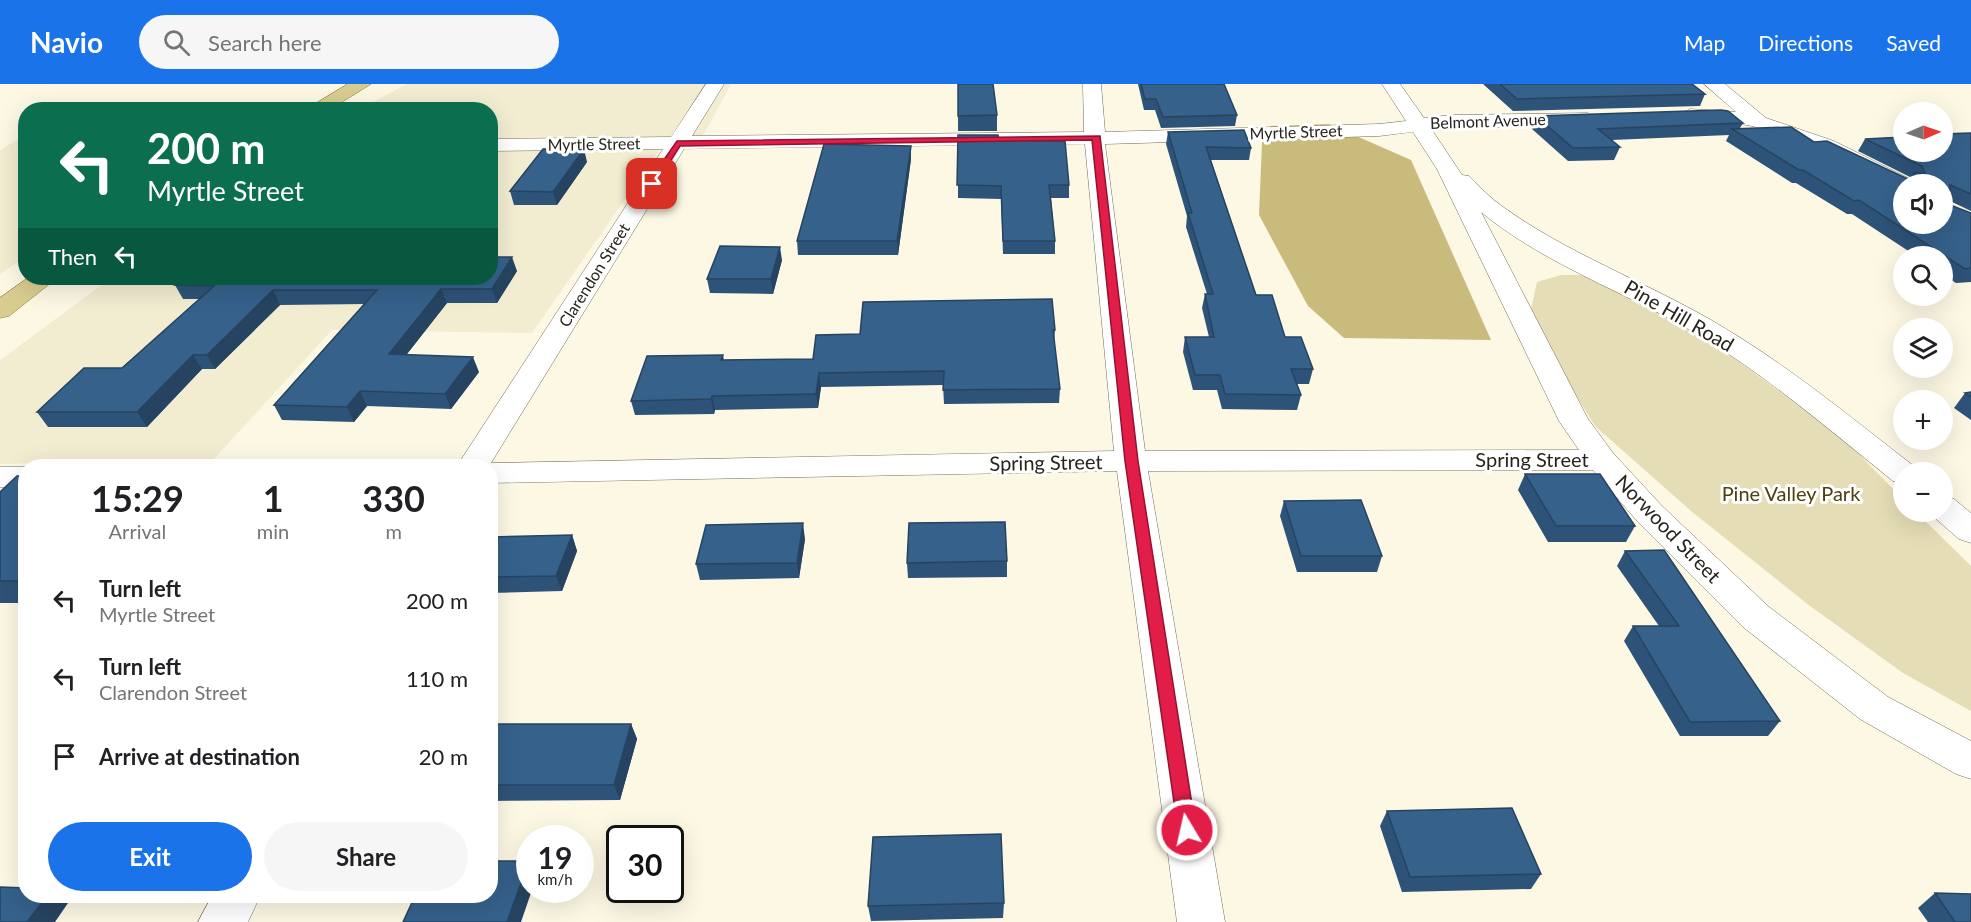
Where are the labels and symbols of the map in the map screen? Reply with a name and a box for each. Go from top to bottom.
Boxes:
north arrow [1893,102,1953,162]
street label: Belmont Avenue [1430,109,1546,132]
street label: Myrtle Street [1249,120,1343,143]
street label: Myrtle Street [547,133,641,154]
pin [626,158,677,209]
street label: Clarendon Street [554,219,633,330]
street label: Pine Hill Road [1620,274,1739,356]
street label: Spring Street [1475,447,1589,471]
street label: Spring Street [989,449,1103,475]
street label: Norwood Street [1611,469,1726,587]
park label: Pine Valley Park [1722,481,1861,505]
position arrow [1155,798,1219,862]
speed limit sign: 30 [606,825,684,903]

